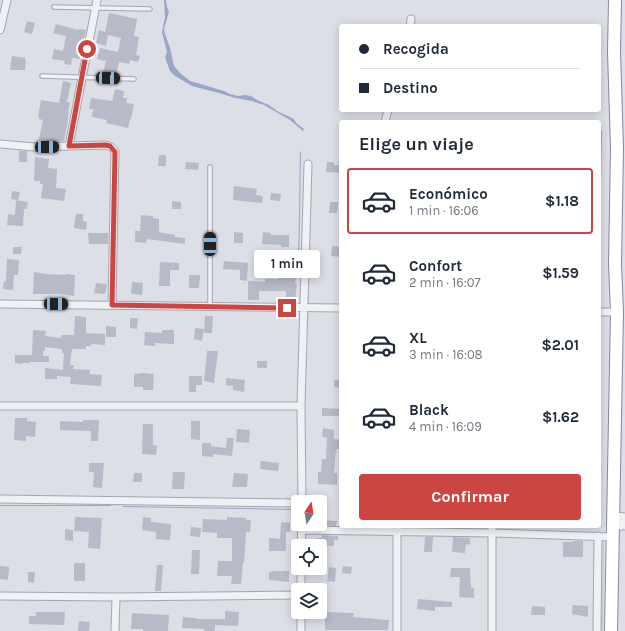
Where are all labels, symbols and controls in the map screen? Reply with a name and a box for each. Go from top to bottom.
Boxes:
route start [78,40,96,58]
text: Recogida [383,40,449,58]
car [96,72,120,84]
text: Destino [383,79,438,97]
text: Elige un viaje [359,133,474,155]
car [35,141,59,153]
icon: car [361,183,397,219]
text: Económico [409,185,488,203]
text: $1.18 [545,192,579,210]
text: 1 min · 16:06 [409,203,479,218]
car [204,232,216,256]
callout: 1 min [254,250,320,278]
icon: car [361,255,397,291]
text: 1 min [271,256,303,271]
text: Confort [409,257,462,275]
text: $1.59 [542,264,579,282]
text: 2 min · 16:07 [409,275,481,290]
car [44,298,68,310]
route end [278,299,296,317]
icon: car [361,327,397,363]
text: XL [409,329,427,347]
text: $2.01 [542,336,579,354]
text: 3 min · 16:08 [409,347,483,362]
icon: car [361,399,397,435]
text: Black [409,401,449,419]
text: $1.62 [542,408,579,426]
text: 4 min · 16:09 [409,419,482,434]
button: Confirmar [359,474,581,520]
north arrow [291,495,327,531]
map controls [291,495,327,619]
button: locate [291,539,327,575]
button: layers [291,583,327,619]

